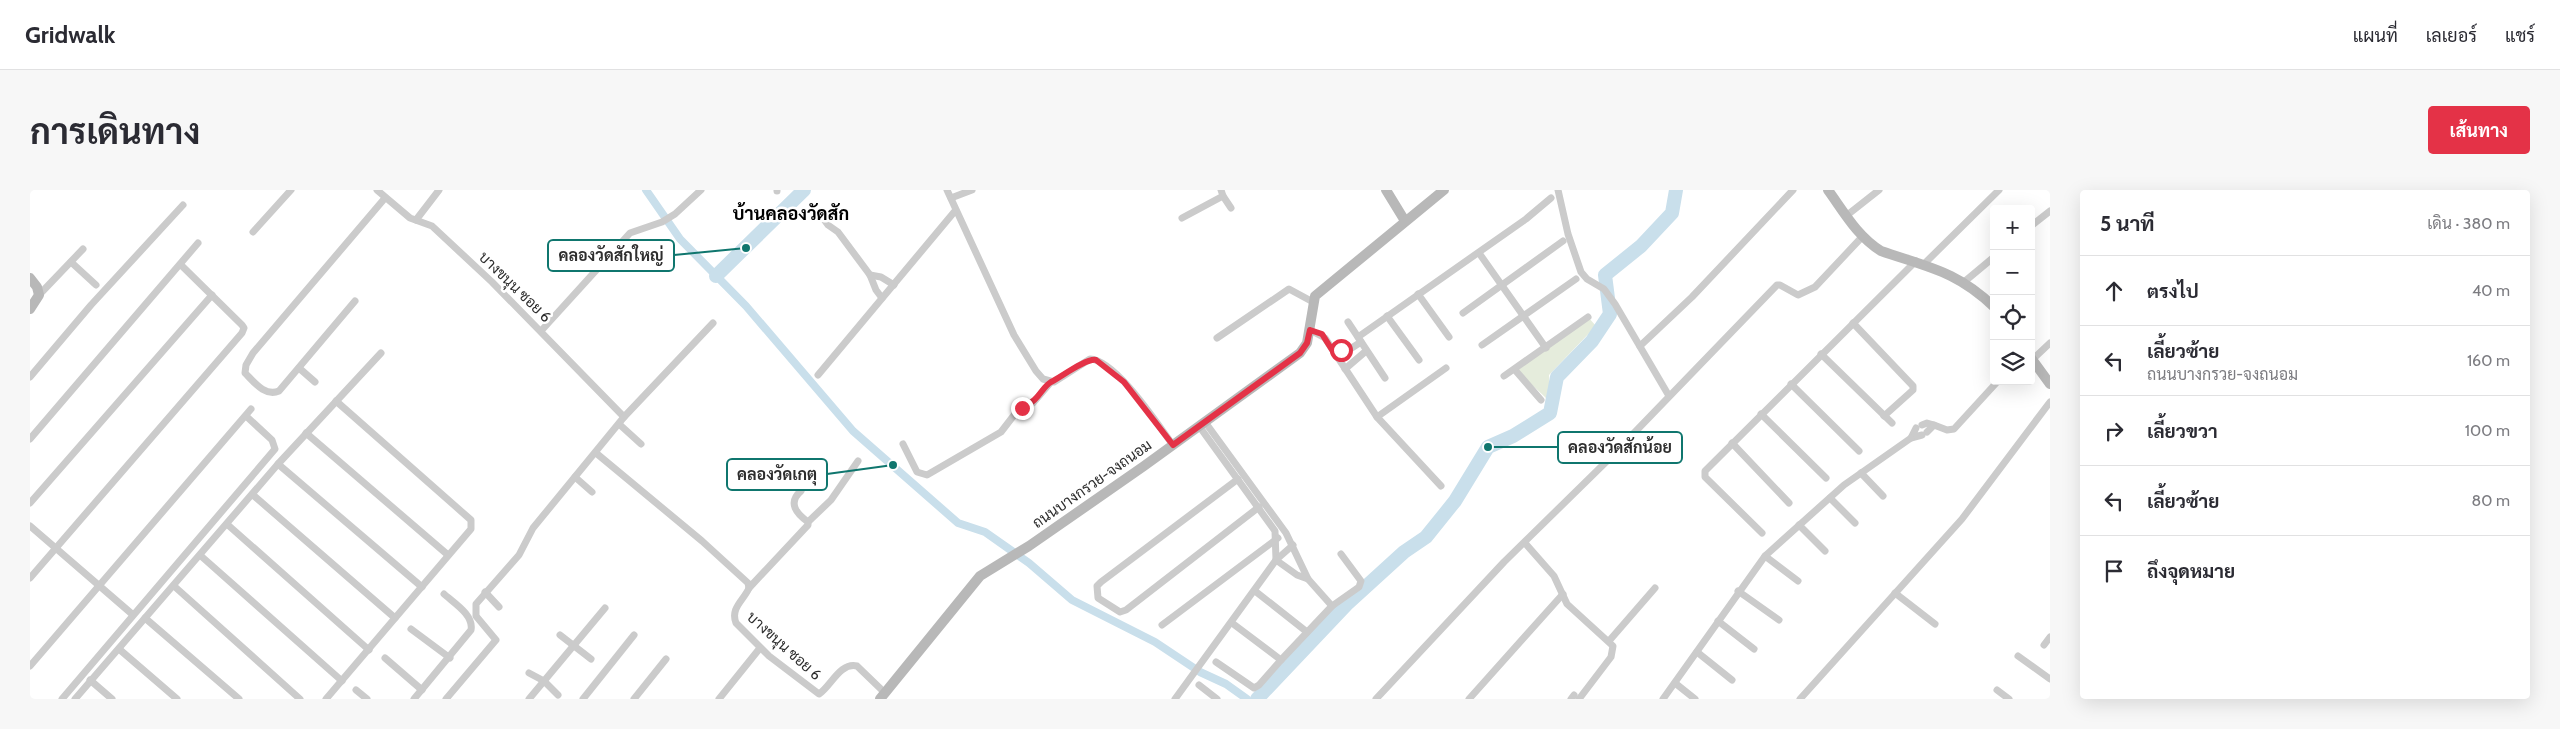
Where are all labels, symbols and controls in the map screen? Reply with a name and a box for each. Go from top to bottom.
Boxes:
text: Gridwalk [25,20,115,49]
text: แผนที่ [2353,25,2398,47]
text: เลเยอร์ [2426,25,2477,47]
text: แชร์ [2505,25,2535,47]
button: เส้นทาง [2428,106,2530,154]
text: การเดินทาง [30,110,200,153]
district label: บ้านคลองวัดสัก [733,202,849,225]
map controls [1990,205,2035,385]
button: + [1990,205,2035,250]
text: 5 นาที [2100,211,2155,236]
text: เดิน · 380 m [2427,214,2510,233]
callout: คลองวัดสักใหญ่ [548,240,674,271]
text: คลองวัดสักใหญ่ [558,244,664,266]
street label: บางขนุน ซอย 6 [474,248,555,327]
button: − [1990,250,2035,295]
icon: ahead [2100,277,2128,305]
text: ตรงไป [2147,280,2199,303]
text: 40 m [2472,281,2510,300]
button: locate [1990,295,2035,340]
route start [1330,339,1353,362]
button: layers [1990,340,2035,385]
text: เลี้ยวซ้าย [2147,340,2219,363]
icon: left [2100,347,2128,375]
text: 160 m [2467,351,2510,370]
text: ถนนบางกรวย-จงถนอม [2147,365,2298,384]
route end [1011,397,1034,420]
icon: right [2100,417,2128,445]
text: เลี้ยวขวา [2147,420,2218,443]
text: 100 m [2465,421,2510,440]
callout: คลองวัดสักน้อย [1558,432,1682,463]
street label: ถนนบางกรวย-จงถนอม [1029,436,1155,532]
text: คลองวัดสักน้อย [1568,436,1672,457]
callout: คลองวัดเกตุ [727,459,827,490]
text: คลองวัดเกตุ [737,464,817,486]
icon: left [2100,487,2128,515]
text: เลี้ยวซ้าย [2147,490,2219,513]
text: 80 m [2472,491,2510,510]
icon: arrive [2100,557,2128,585]
text: ถึงจุดหมาย [2147,560,2235,583]
street label: บางขนุน ซอย 6 [742,608,825,686]

